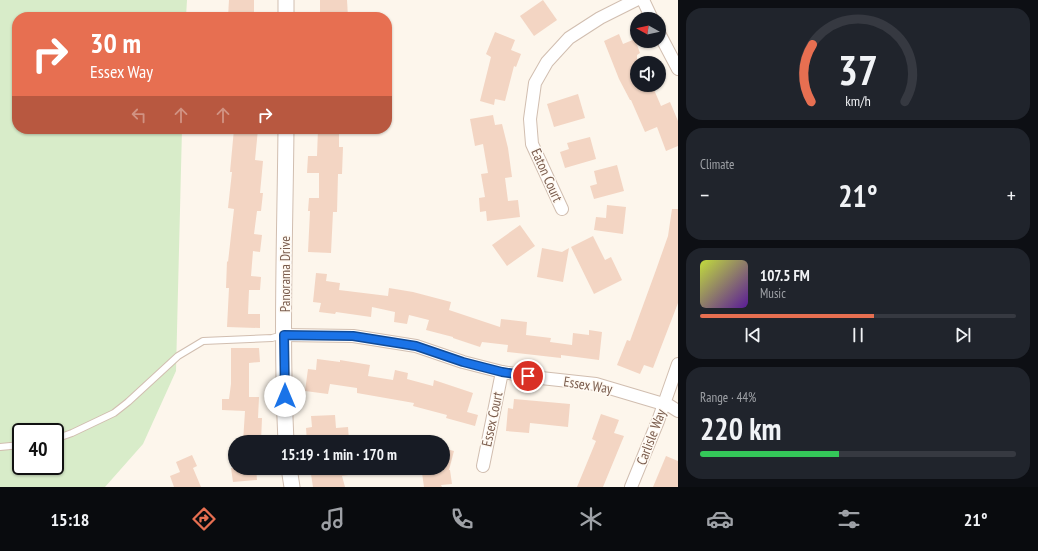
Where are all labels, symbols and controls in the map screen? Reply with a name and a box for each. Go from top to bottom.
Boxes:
north arrow [630,12,666,48]
map controls [630,12,666,92]
text: 30 m [90,24,141,61]
icon: right [24,28,76,80]
text: 37 [838,43,878,96]
button: sound [630,56,666,92]
text: Essex Way [90,60,153,83]
text: km/h [845,90,871,109]
icon: left [128,104,150,126]
icon: ahead [170,104,192,126]
icon: ahead [212,104,234,126]
icon: right [254,104,276,126]
street label: Eaton Court [527,145,567,205]
text: Climate [700,156,734,173]
text: 21° [838,176,878,215]
text: − [700,181,709,209]
text: + [1007,181,1016,209]
street label: Panorama Drive [276,236,294,312]
text: 107.5 FM [760,266,810,285]
text: Music [760,285,786,302]
icon: previous [742,324,764,346]
icon: pause [847,324,869,346]
icon: next [952,324,974,346]
pin [511,359,545,393]
icon: arrive [517,365,539,387]
street label: Essex Way [562,372,614,398]
position arrow [264,375,306,417]
text: Range · 44% [700,389,756,406]
street label: Essex Court [477,390,507,448]
street label: Carlisle Way [632,406,670,467]
text: 220 km [700,409,781,448]
speed limit sign: 40 [12,423,64,475]
text: 15:19 · 1 min · 170 m [281,445,397,464]
icon: directions [190,505,218,533]
icon: music [319,505,347,533]
icon: phone [448,505,476,533]
icon: climate [577,505,605,533]
icon: car [706,505,734,533]
icon: filters [835,505,863,533]
text: 15:18 [50,508,89,531]
text: 21° [964,508,988,531]

